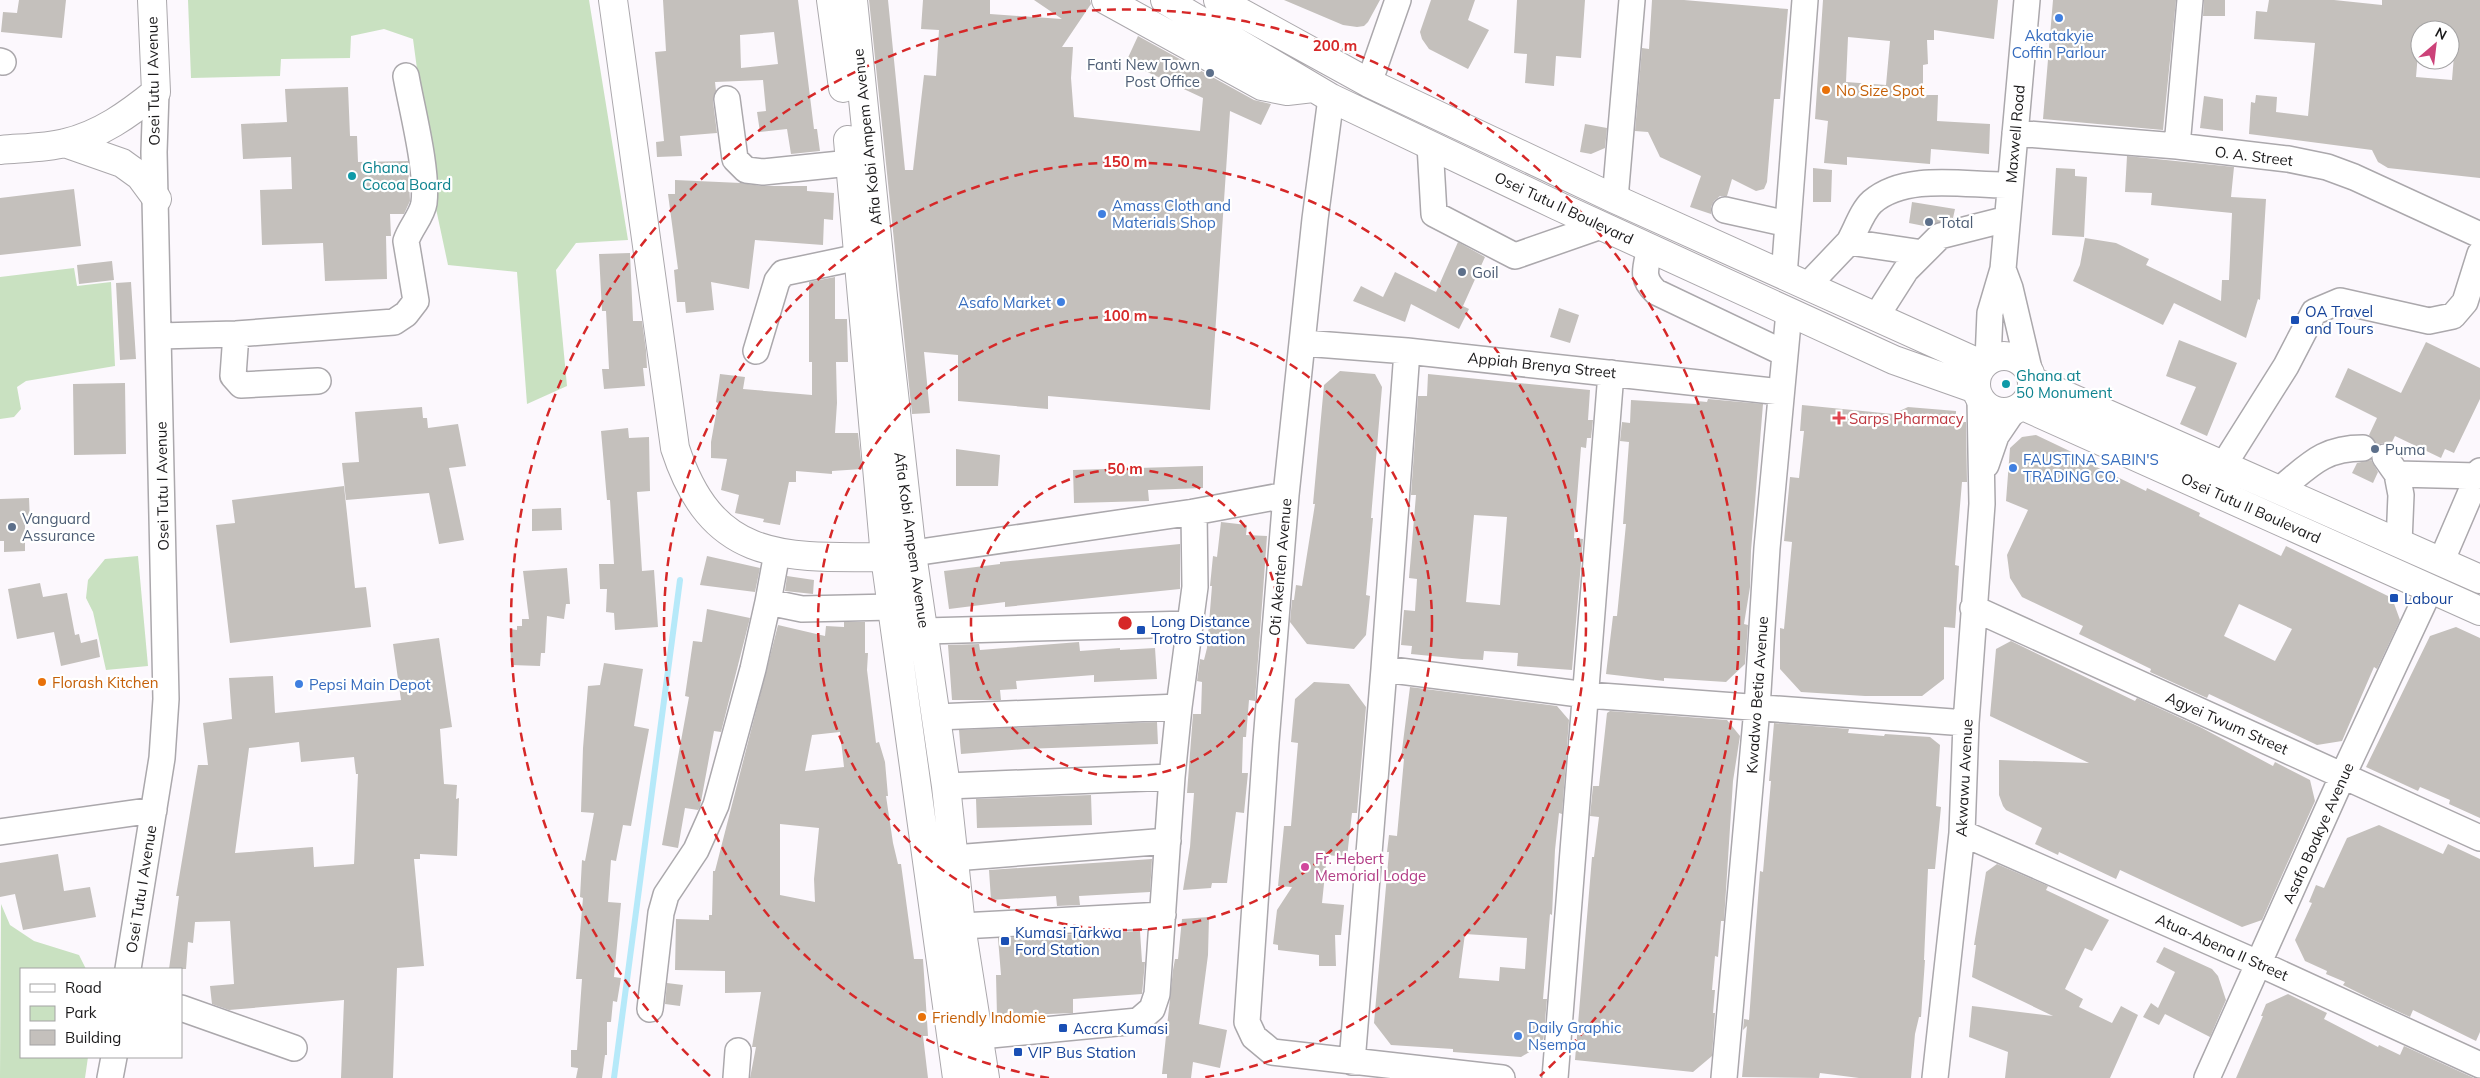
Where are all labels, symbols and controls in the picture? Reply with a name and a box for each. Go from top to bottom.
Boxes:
marker: Akatakyie Coffin Parlour [2053,12,2065,24]
street label: Osei Tutu I Avenue [142,16,164,146]
north arrow [2410,20,2460,70]
text: N [2432,23,2450,44]
place label: Akatakyie Coffin Parlour [2012,26,2107,62]
text: 200 m [1313,36,1357,55]
street label: Afia Kobi Ampem Avenue [848,48,886,226]
place label: Fanti New Town Post Office [1087,55,1200,91]
marker: Fanti New Town Post Office [1204,67,1216,79]
place label: No Size Spot [1836,81,1924,100]
marker: No Size Spot [1820,84,1832,96]
street label: Maxwell Road [2001,84,2029,184]
street label: O. A. Street [2214,142,2294,170]
text: 150 m [1103,152,1147,171]
place label: Ghana Cocoa Board [362,158,451,194]
street label: Osei Tutu II Boulevard [1492,167,1636,249]
marker: Ghana Cocoa Board [346,170,358,182]
place label: Amass Cloth and Materials Shop [1112,196,1231,232]
marker: Amass Cloth and Materials Shop [1096,208,1108,220]
place label: Total [1939,213,1973,232]
marker: Total [1923,216,1935,228]
place label: Goil [1472,263,1499,282]
marker: Goil [1456,266,1468,278]
place label: Asafo Market [958,293,1051,312]
marker: Asafo Market [1055,296,1067,308]
place label: OA Travel and Tours [2305,302,2374,338]
text: 100 m [1103,306,1147,325]
marker: OA Travel and Tours [2289,314,2301,326]
street label: Appiah Brenya Street [1467,348,1617,382]
place label: Ghana at 50 Monument [2016,366,2112,402]
marker: Ghana at 50 Monument [2000,378,2012,390]
place label: Sarps Pharmacy [1849,409,1964,428]
marker: Sarps Pharmacy [1833,412,1845,424]
street label: Osei Tutu I Avenue [151,421,173,551]
place label: Puma [2385,440,2426,459]
marker: Puma [2369,443,2381,455]
place label: FAUSTINA SABIN'S TRADING CO. [2023,450,2159,486]
street label: Afia Kobi Ampem Avenue [890,451,934,629]
text: 50 m [1107,459,1143,478]
marker: FAUSTINA SABIN'S TRADING CO. [2007,462,2019,474]
street label: Osei Tutu II Boulevard [2178,469,2324,547]
street label: Oti Akenten Avenue [1265,497,1295,637]
place label: Vanguard Assurance [22,509,95,545]
marker: Vanguard Assurance [6,521,18,533]
place label: Labour [2404,589,2453,608]
marker: Labour [2388,592,2400,604]
place label: Long Distance Trotro Station [1151,612,1250,648]
centre of rings [1116,614,1134,632]
street label: Kwadwo Betia Avenue [1742,616,1772,774]
marker: Long Distance Trotro Station [1135,624,1147,636]
place label: Florash Kitchen [52,673,159,692]
place label: Pepsi Main Depot [309,675,431,694]
marker: Florash Kitchen [36,676,48,688]
marker: Pepsi Main Depot [293,678,305,690]
street label: Agyei Twum Street [2163,688,2291,758]
street label: Akwawu Avenue [1951,718,1977,838]
street label: Asafo Boakye Avenue [2278,760,2358,906]
street label: Osei Tutu I Avenue [122,824,160,954]
place label: Fr. Hebert Memorial Lodge [1315,849,1426,885]
marker: Fr. Hebert Memorial Lodge [1299,861,1311,873]
street label: Atua-Abena II Street [2153,909,2291,985]
place label: Kumasi Tarkwa Ford Station [1015,923,1122,959]
marker: Kumasi Tarkwa Ford Station [999,935,1011,947]
legend [20,968,182,1058]
text: Road [65,978,102,997]
text: Park [65,1003,97,1022]
place label: Friendly Indomie [932,1008,1046,1027]
marker: Friendly Indomie [916,1011,928,1023]
place label: Daily Graphic Nsempa [1528,1018,1621,1054]
place label: Accra Kumasi [1073,1019,1168,1038]
marker: Accra Kumasi [1057,1022,1069,1034]
text: Building [65,1028,121,1047]
marker: Daily Graphic Nsempa [1512,1030,1524,1042]
place label: VIP Bus Station [1028,1043,1136,1062]
marker: VIP Bus Station [1012,1046,1024,1058]

